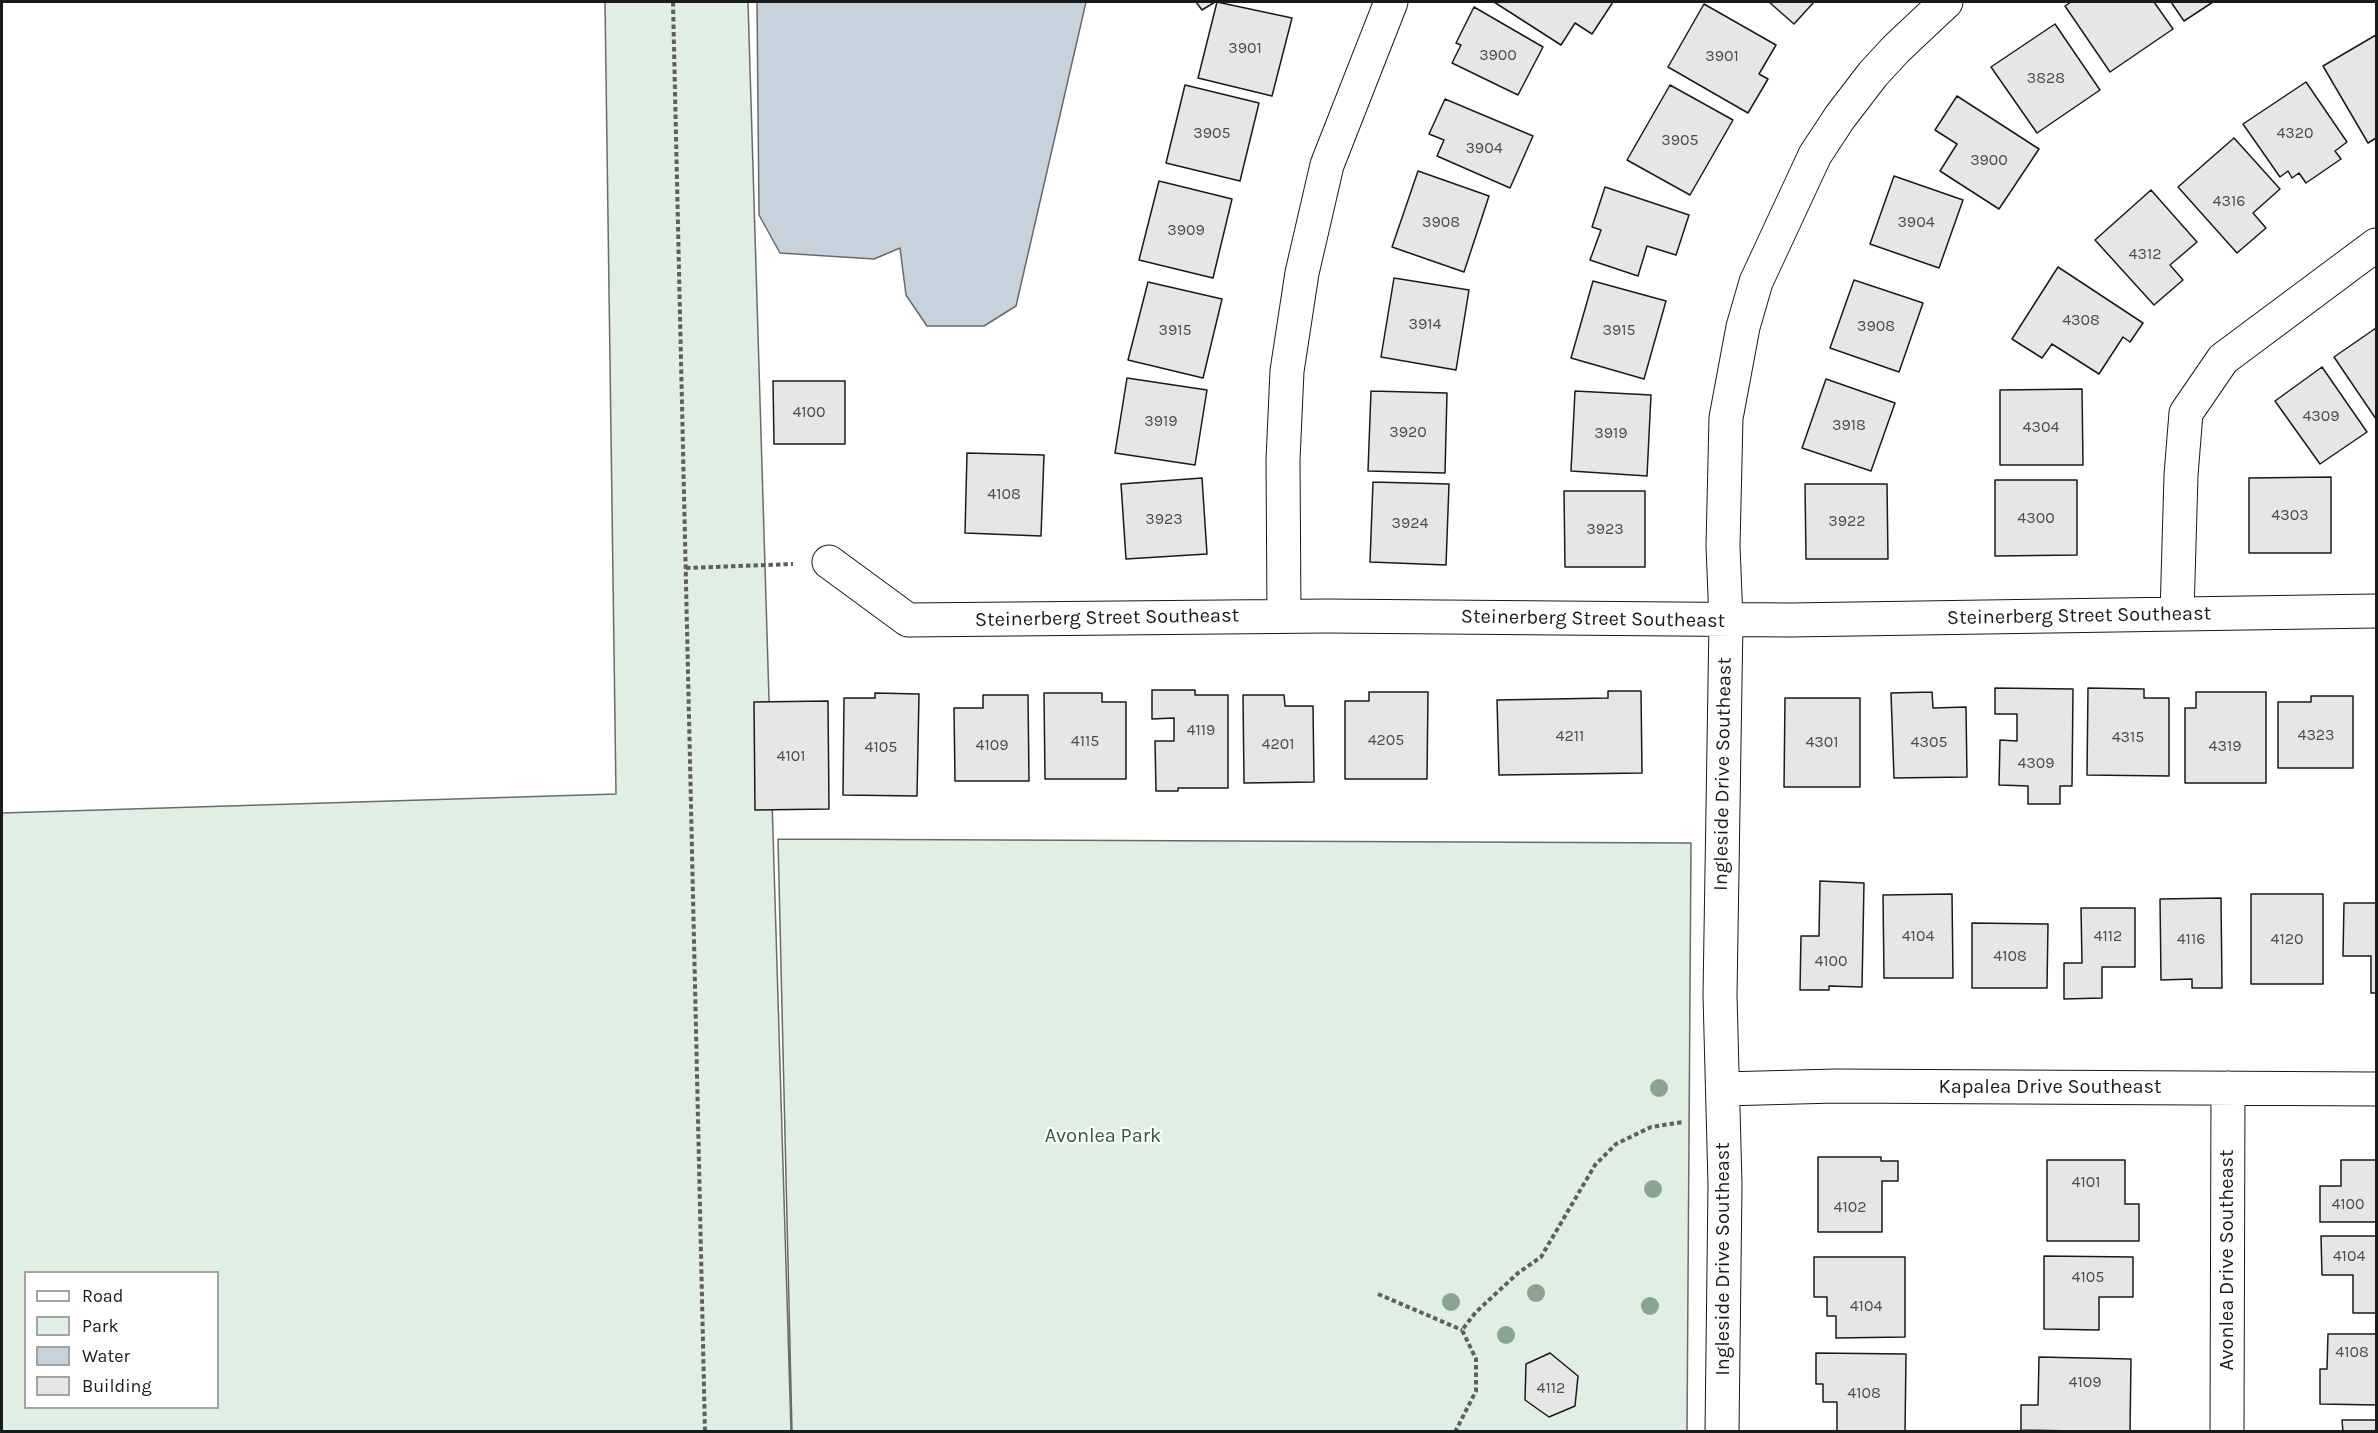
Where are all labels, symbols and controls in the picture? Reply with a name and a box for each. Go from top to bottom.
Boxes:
house number: 3901 [1228,38,1262,58]
house number: 3900 [1479,45,1517,65]
house number: 3901 [1705,46,1739,66]
house number: 3828 [2027,68,2065,88]
house number: 3905 [1193,123,1231,143]
house number: 4320 [2276,123,2314,143]
house number: 3905 [1661,130,1699,150]
house number: 3904 [1465,138,1503,158]
house number: 3900 [1970,150,2008,170]
house number: 4316 [2213,191,2245,211]
house number: 3908 [1422,212,1460,232]
house number: 3904 [1897,212,1935,232]
house number: 3909 [1167,220,1205,240]
house number: 4312 [2129,244,2161,264]
house number: 4308 [2062,310,2100,330]
house number: 3914 [1409,314,1441,334]
house number: 3908 [1857,316,1895,336]
house number: 3915 [1158,320,1192,340]
house number: 3915 [1602,320,1636,340]
house number: 4100 [792,402,826,422]
house number: 4309 [2302,406,2340,426]
house number: 3919 [1144,411,1178,431]
house number: 3918 [1832,415,1866,435]
house number: 4304 [2023,417,2059,437]
house number: 3920 [1389,422,1427,442]
house number: 3919 [1594,423,1628,443]
house number: 4108 [987,484,1021,504]
house number: 4303 [2271,505,2309,525]
house number: 4300 [2017,508,2055,528]
house number: 3923 [1145,509,1183,529]
house number: 3922 [1828,511,1866,531]
house number: 3924 [1392,513,1428,533]
house number: 3923 [1586,519,1624,539]
street label: Steinerberg Street Southeast [1947,602,2211,630]
street label: Steinerberg Street Southeast [975,604,1239,632]
street label: Steinerberg Street Southeast [1461,605,1725,633]
street label: Ingleside Drive Southeast [1709,657,1737,891]
house number: 4119 [1187,720,1215,740]
house number: 4323 [2297,725,2335,745]
house number: 4211 [1556,726,1584,746]
house number: 4315 [2112,727,2144,747]
house number: 4205 [1368,730,1404,750]
house number: 4115 [1071,731,1099,751]
house number: 4301 [1805,732,1839,752]
house number: 4305 [1911,732,1947,752]
house number: 4201 [1262,734,1294,754]
house number: 4109 [976,735,1008,755]
house number: 4319 [2209,736,2241,756]
house number: 4105 [865,737,897,757]
house number: 4101 [776,746,806,766]
house number: 4309 [2017,753,2055,773]
house number: 4104 [1902,926,1934,946]
house number: 4112 [2094,926,2122,946]
house number: 4116 [2177,929,2205,949]
house number: 4120 [2271,929,2303,949]
house number: 4108 [1993,946,2027,966]
house number: 4100 [1814,951,1848,971]
street label: Kapalea Drive Southeast [1939,1075,2161,1099]
park label: Avonlea Park [1045,1124,1161,1148]
street label: Ingleside Drive Southeast [1711,1142,1735,1376]
street label: Avonlea Drive Southeast [2215,1149,2239,1371]
house number: 4101 [2071,1172,2101,1192]
house number: 4100 [2331,1194,2365,1214]
house number: 4102 [1834,1197,1866,1217]
house number: 4104 [2333,1246,2365,1266]
house number: 4105 [2072,1267,2104,1287]
legend [24,1271,219,1409]
text: Road [82,1285,123,1307]
house number: 4104 [1850,1296,1882,1316]
text: Park [82,1315,119,1337]
house number: 4108 [2335,1342,2369,1362]
text: Water [82,1345,130,1367]
house number: 4109 [2069,1372,2101,1392]
text: Building [82,1375,152,1397]
house number: 4112 [1537,1378,1565,1398]
house number: 4108 [1847,1383,1881,1403]

